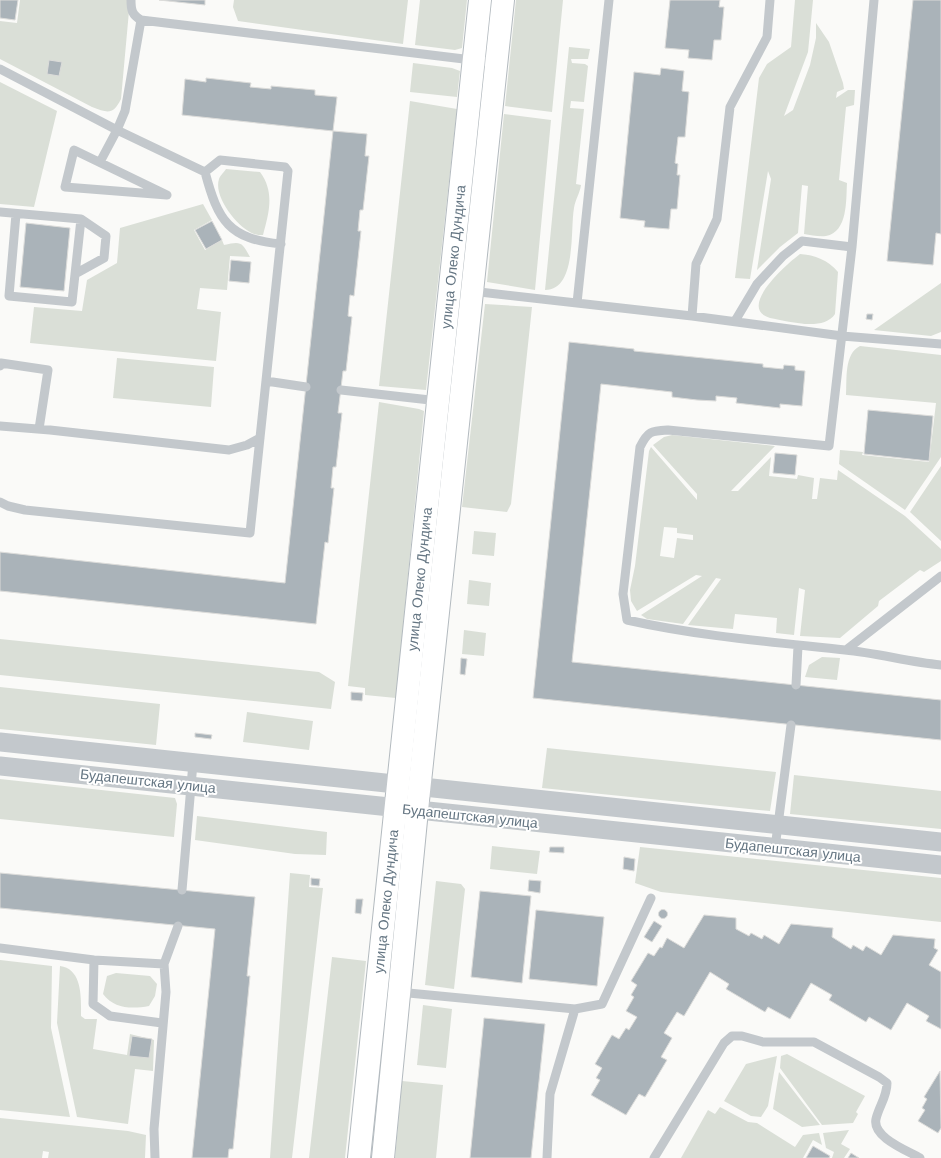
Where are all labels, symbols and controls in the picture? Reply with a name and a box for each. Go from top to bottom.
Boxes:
street label: улица Олеко Дундича [438,184,469,330]
street label: улица Олеко Дундича [404,506,435,652]
street label: Будапештская улица [79,766,217,796]
street label: Будапештская улица [401,801,539,831]
street label: улица Олеко Дундича [370,828,401,974]
street label: Будапештская улица [724,835,862,865]

